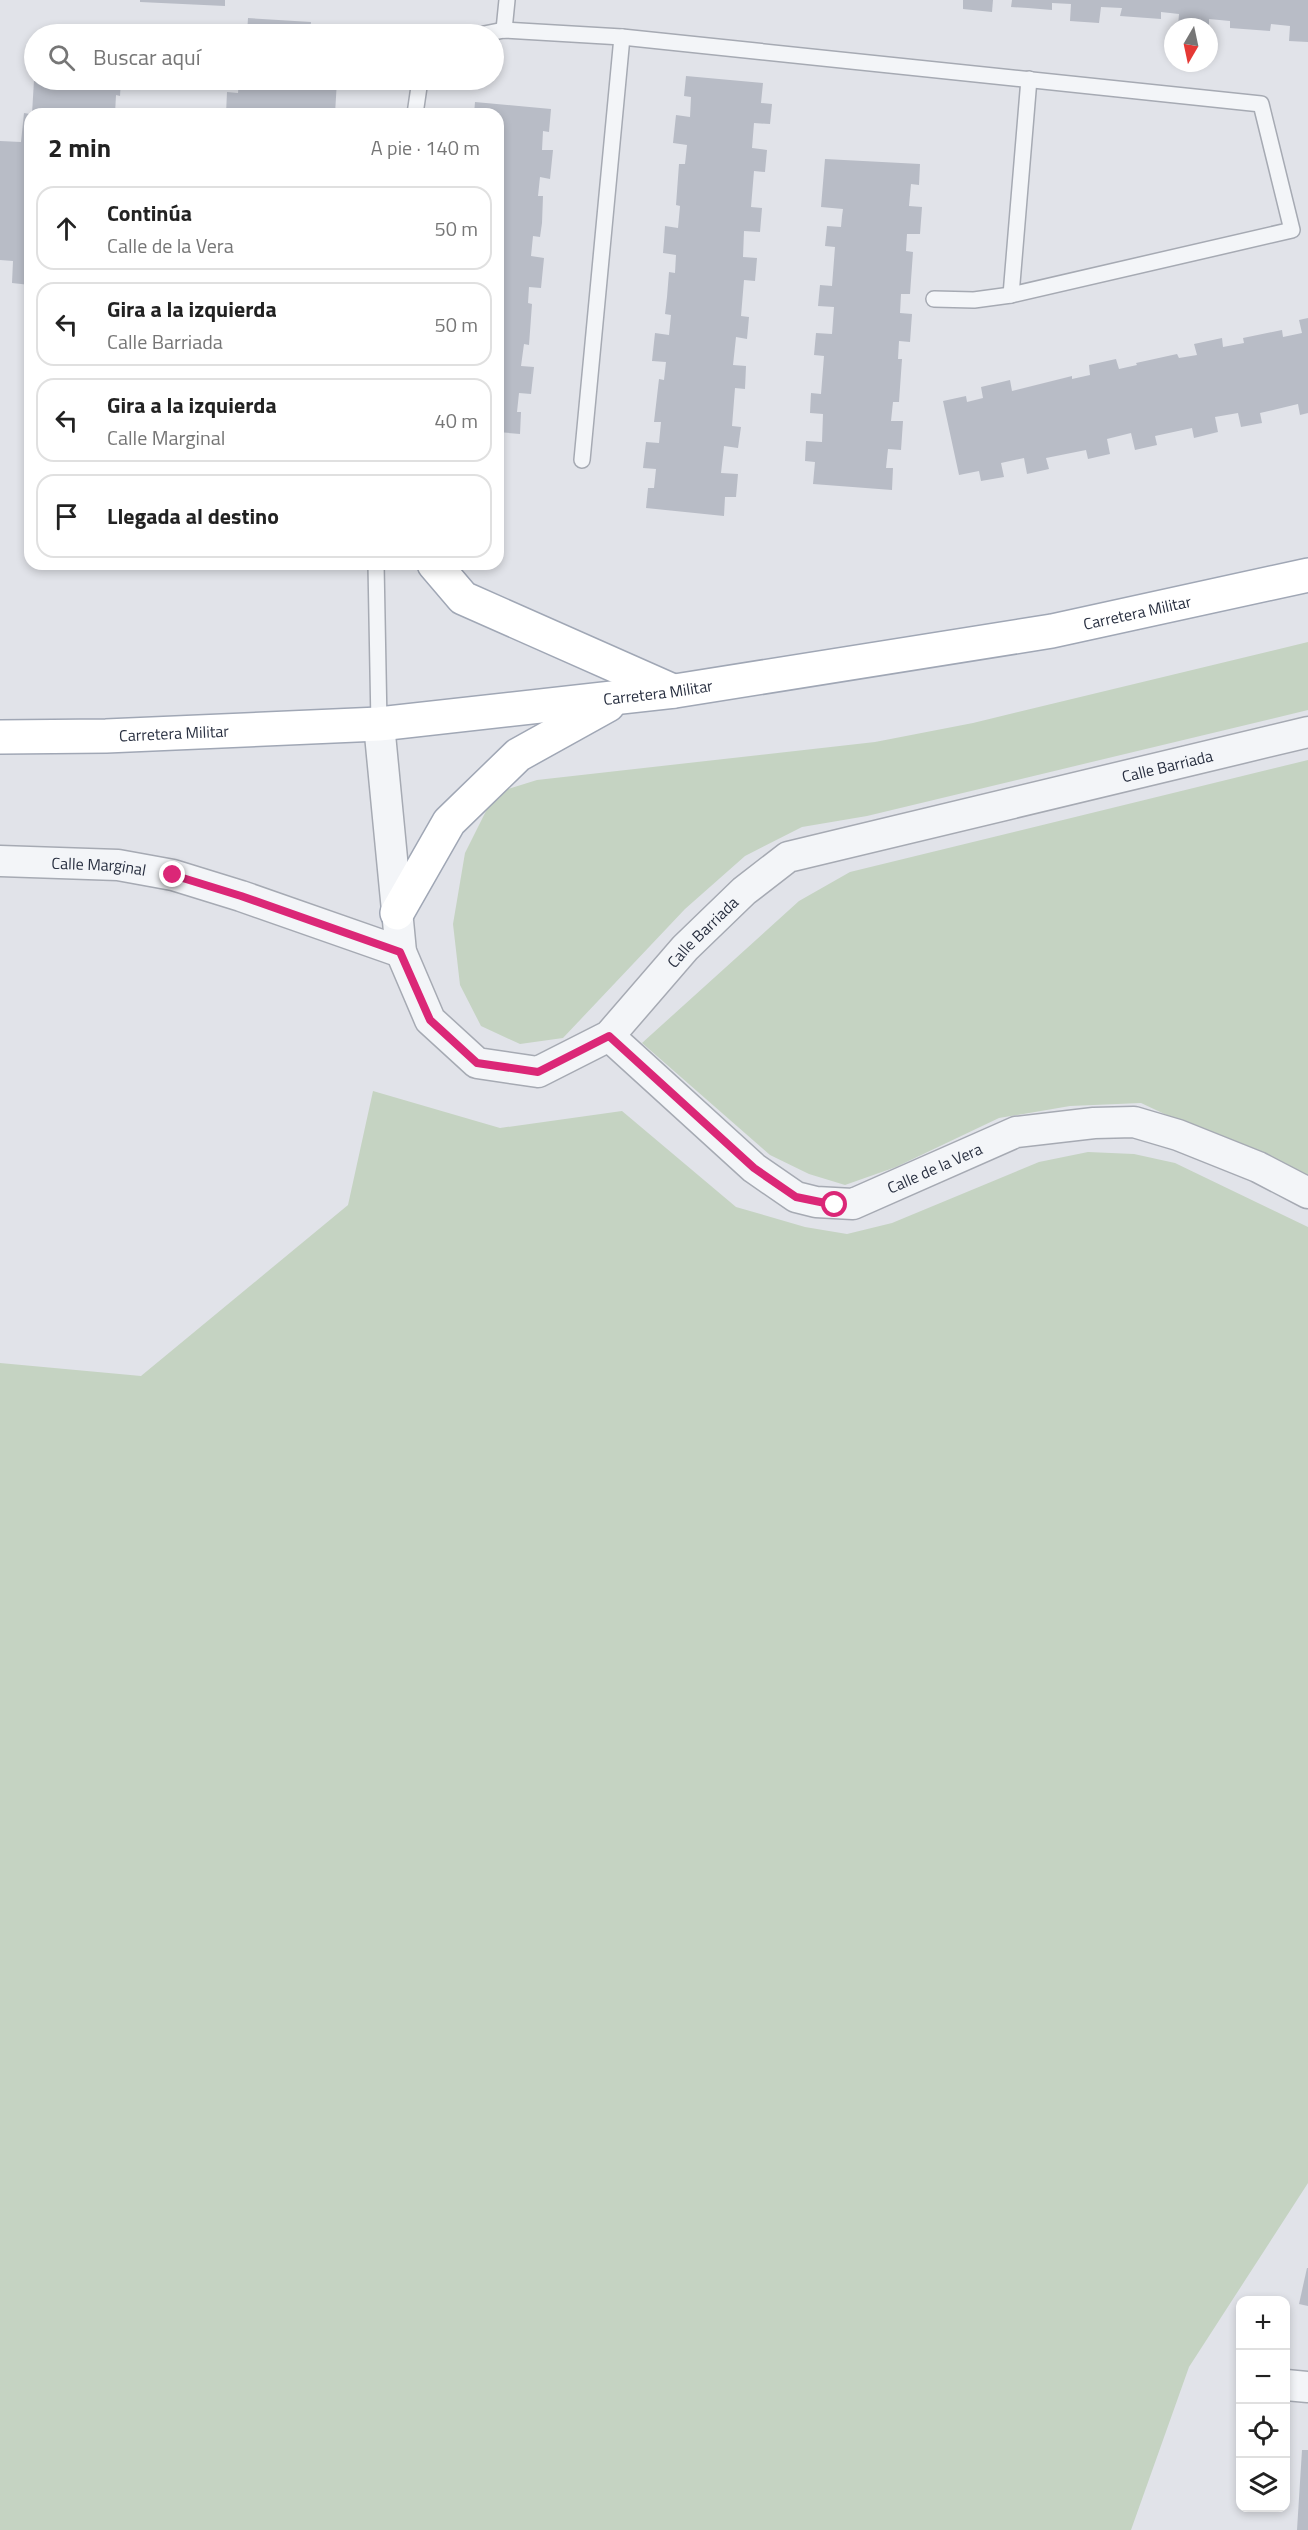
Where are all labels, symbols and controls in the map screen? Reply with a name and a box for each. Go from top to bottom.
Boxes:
north arrow [1164,18,1218,72]
search box [24,24,504,90]
text: Buscar aquí [93,40,201,74]
icon: search [45,41,78,74]
text: 2 min [48,128,111,167]
text: A pie · 140 m [371,132,480,163]
text: Continúa [107,196,192,230]
icon: ahead [50,212,83,245]
text: 50 m [434,213,478,244]
text: Calle de la Vera [107,230,234,261]
text: Gira a la izquierda [107,292,277,326]
icon: left [50,308,83,341]
text: 50 m [434,309,478,340]
text: Calle Barriada [107,326,223,357]
text: Gira a la izquierda [107,388,277,422]
icon: left [50,404,83,437]
text: 40 m [434,405,478,436]
text: Calle Marginal [107,422,225,453]
text: Llegada al destino [107,499,279,533]
icon: arrive [50,500,83,533]
street label: Carretera Militar [1081,589,1194,636]
street label: Carretera Militar [602,673,715,711]
street label: Carretera Militar [118,719,230,747]
street label: Calle Barriada [1119,743,1215,788]
street label: Calle Marginal [51,851,148,882]
route end [159,861,185,887]
street label: Calle Barriada [661,891,744,973]
street label: Calle de la Vera [883,1136,986,1199]
route start [821,1191,847,1217]
map controls [1236,2296,1290,2512]
button: + [1236,2296,1290,2350]
button: − [1236,2350,1290,2404]
button: locate [1236,2404,1290,2458]
button: layers [1236,2458,1290,2512]

